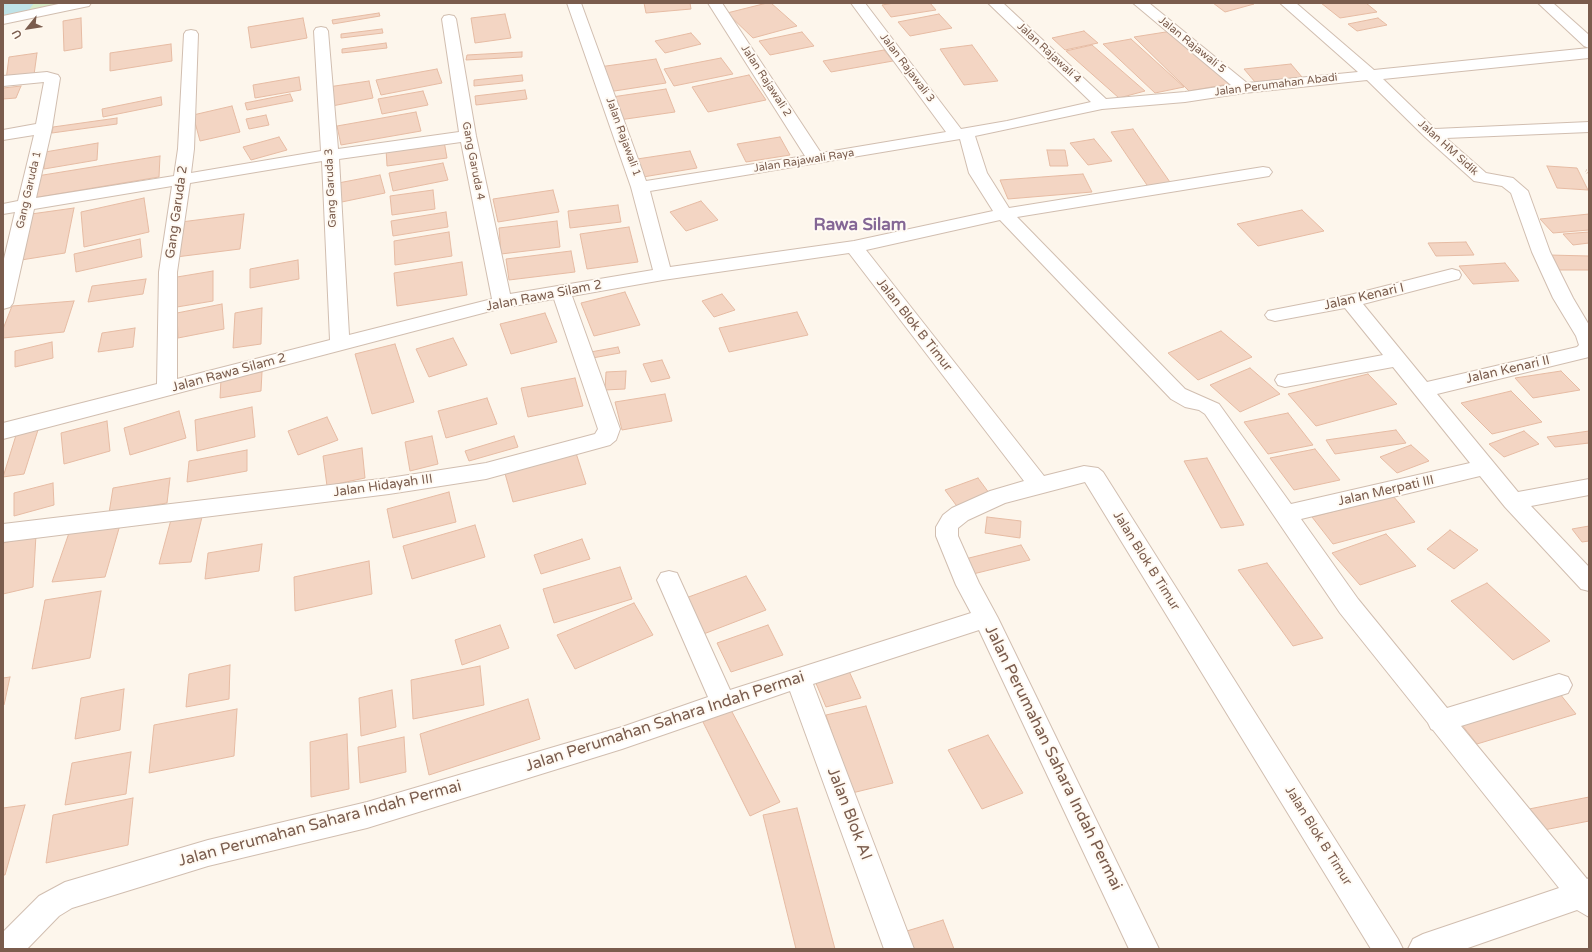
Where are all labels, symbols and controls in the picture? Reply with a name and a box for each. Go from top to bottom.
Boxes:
north arrow [8,8,48,48]
street label: Jalan Rajawali 5 [1156,14,1228,76]
street label: Jalan Rajawali 4 [1014,20,1084,86]
text: U [9,27,25,41]
street label: Jalan Rajawali 3 [877,31,937,105]
street label: Jalan Rajawali 2 [738,43,794,119]
street label: Jalan Perumahan Abadi [1214,71,1338,99]
street label: Jalan Rajawali 1 [603,96,643,178]
street label: Jalan HM Sidik [1415,117,1481,179]
street label: Gang Garuda 4 [459,121,487,201]
street label: Jalan Rajawali Raya [753,147,855,175]
street label: Gang Garuda 3 [322,148,340,228]
street label: Gang Garuda 1 [14,150,44,230]
street label: Gang Garuda 2 [163,164,191,260]
district label: Rawa Silam [814,216,906,236]
street label: Jalan Blok B Timur [873,275,955,375]
street label: Jalan Rawa Silam 2 [485,277,603,315]
street label: Jalan Kenari I [1322,280,1406,314]
street label: Jalan Rawa Silam 2 [170,350,288,396]
street label: Jalan Kenari II [1465,353,1551,387]
street label: Jalan Hidayah III [332,471,434,501]
street label: Jalan Merpati III [1337,472,1435,510]
street label: Jalan Blok B Timur [1109,509,1183,613]
street label: Jalan Perumahan Sahara Indah Permai [980,622,1126,894]
street label: Jalan Perumahan Sahara Indah Permai [523,668,807,776]
street label: Jalan Blok AI [823,765,875,863]
street label: Jalan Perumahan Sahara Indah Permai [176,777,464,871]
street label: Jalan Blok B Timur [1281,784,1355,888]

